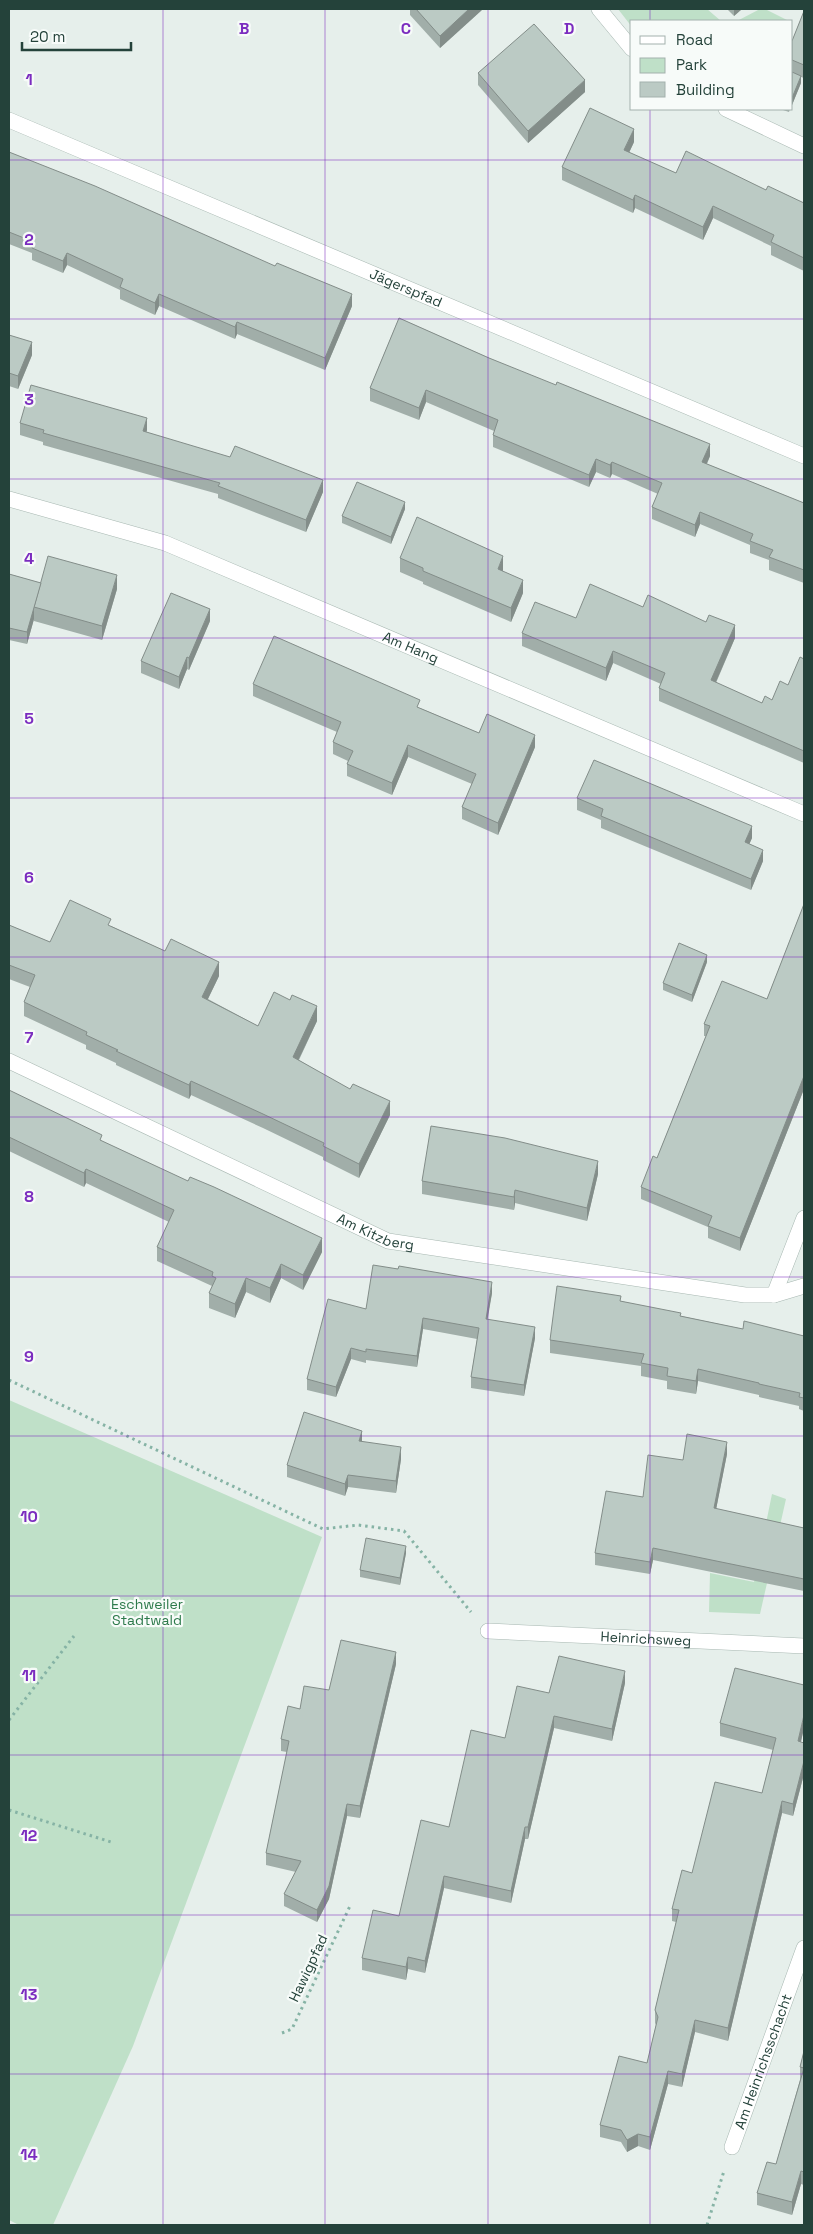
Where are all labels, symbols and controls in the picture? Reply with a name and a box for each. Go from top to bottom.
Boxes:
text: B [239,18,249,39]
text: C [401,18,411,39]
text: D [564,18,574,39]
scale bar [22,20,131,52]
legend [630,20,793,110]
text: 20 m [30,27,65,46]
text: Road [676,30,713,49]
text: Park [676,55,707,74]
text: 1 [25,69,33,90]
text: Building [676,80,735,99]
text: 2 [24,229,34,250]
street label: Jägerspfad [367,264,445,311]
text: 3 [24,389,34,410]
text: 4 [24,548,34,569]
street label: Am Hang [380,627,442,667]
text: 5 [24,708,34,729]
text: 6 [24,867,34,888]
text: 7 [25,1027,34,1048]
text: 8 [24,1186,34,1207]
street label: Am Kitzberg [334,1209,415,1254]
text: 9 [24,1346,34,1367]
text: 10 [20,1506,38,1527]
park label: Eschweiler Stadtwald [111,1595,183,1629]
street label: Heinrichsweg [600,1627,692,1650]
text: 11 [22,1665,36,1686]
text: 12 [21,1825,37,1846]
street label: Hawigpfad [285,1931,331,2005]
text: 13 [21,1984,38,2005]
street label: Am Heinrichsschacht [730,1991,796,2132]
text: 14 [20,2144,38,2165]

